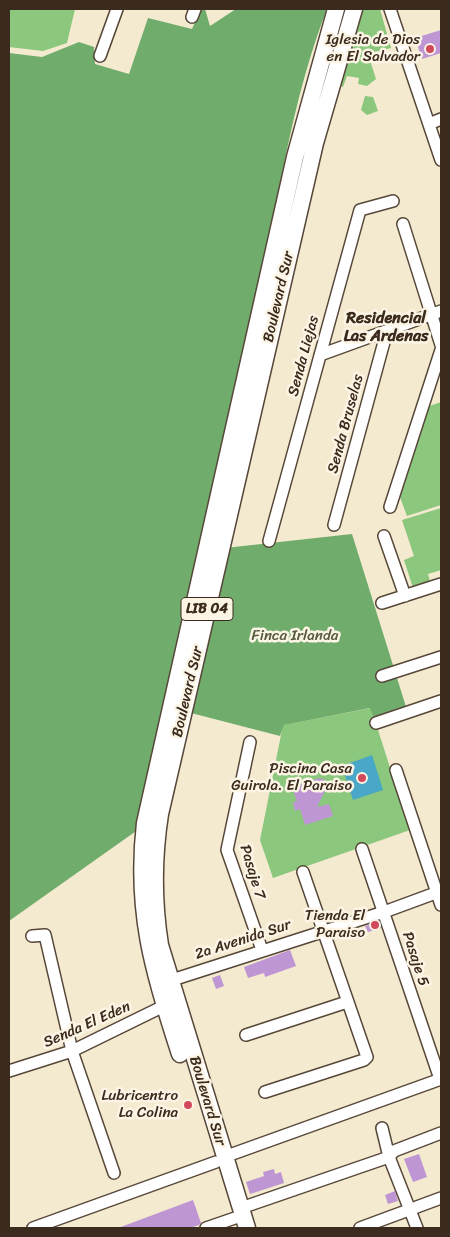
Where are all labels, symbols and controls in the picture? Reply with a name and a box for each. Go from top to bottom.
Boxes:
place label: Iglesia de Dios en El Salvador [326,31,420,66]
marker: Iglesia de Dios en El Salvador [424,43,436,55]
street label: Boulevard Sur [260,250,298,344]
district label: Residencial Las Ardenas [344,309,428,347]
street label: Senda Liejas [285,314,323,398]
street label: Senda Bruselas [324,373,368,475]
road number: LIB 04 [181,598,233,620]
park label: Finca Irlanda [252,627,338,645]
street label: Boulevard Sur [169,645,207,739]
place label: Piscina Casa Guirola. El Paraiso [231,760,352,795]
marker: Piscina Casa Guirola. El Paraiso [356,772,368,784]
street label: Pasaje 7 [235,843,269,901]
place label: Tienda El Paraiso [305,907,365,942]
street label: 2a Avenida Sur [193,916,293,964]
marker: Tienda El Paraiso [369,919,381,931]
street label: Pasaje 5 [398,929,432,989]
street label: Senda El Eden [41,998,133,1052]
street label: Boulevard Sur [185,1054,229,1148]
place label: Lubricentro La Colina [101,1087,178,1122]
marker: Lubricentro La Colina [182,1099,194,1111]

